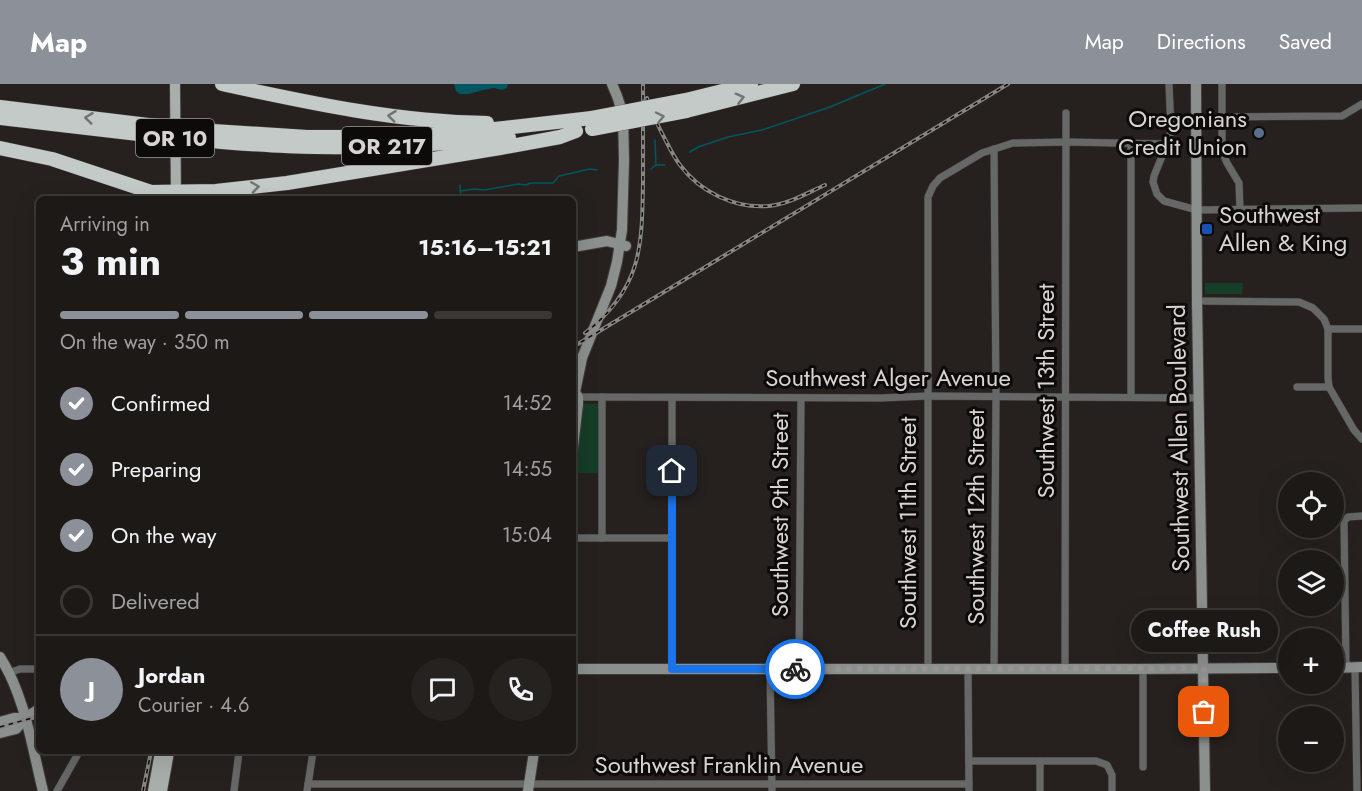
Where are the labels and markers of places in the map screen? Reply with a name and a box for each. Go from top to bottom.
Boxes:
place label: Oregonians Credit Union [1118,101,1247,164]
marker: Oregonians Credit Union [1252,126,1266,140]
place label: Southwest Allen & King [1219,197,1348,260]
marker: Southwest Allen & King [1200,222,1214,236]
pin [646,445,697,496]
callout: Coffee Rush [1130,610,1278,652]
pin [1178,686,1229,737]

